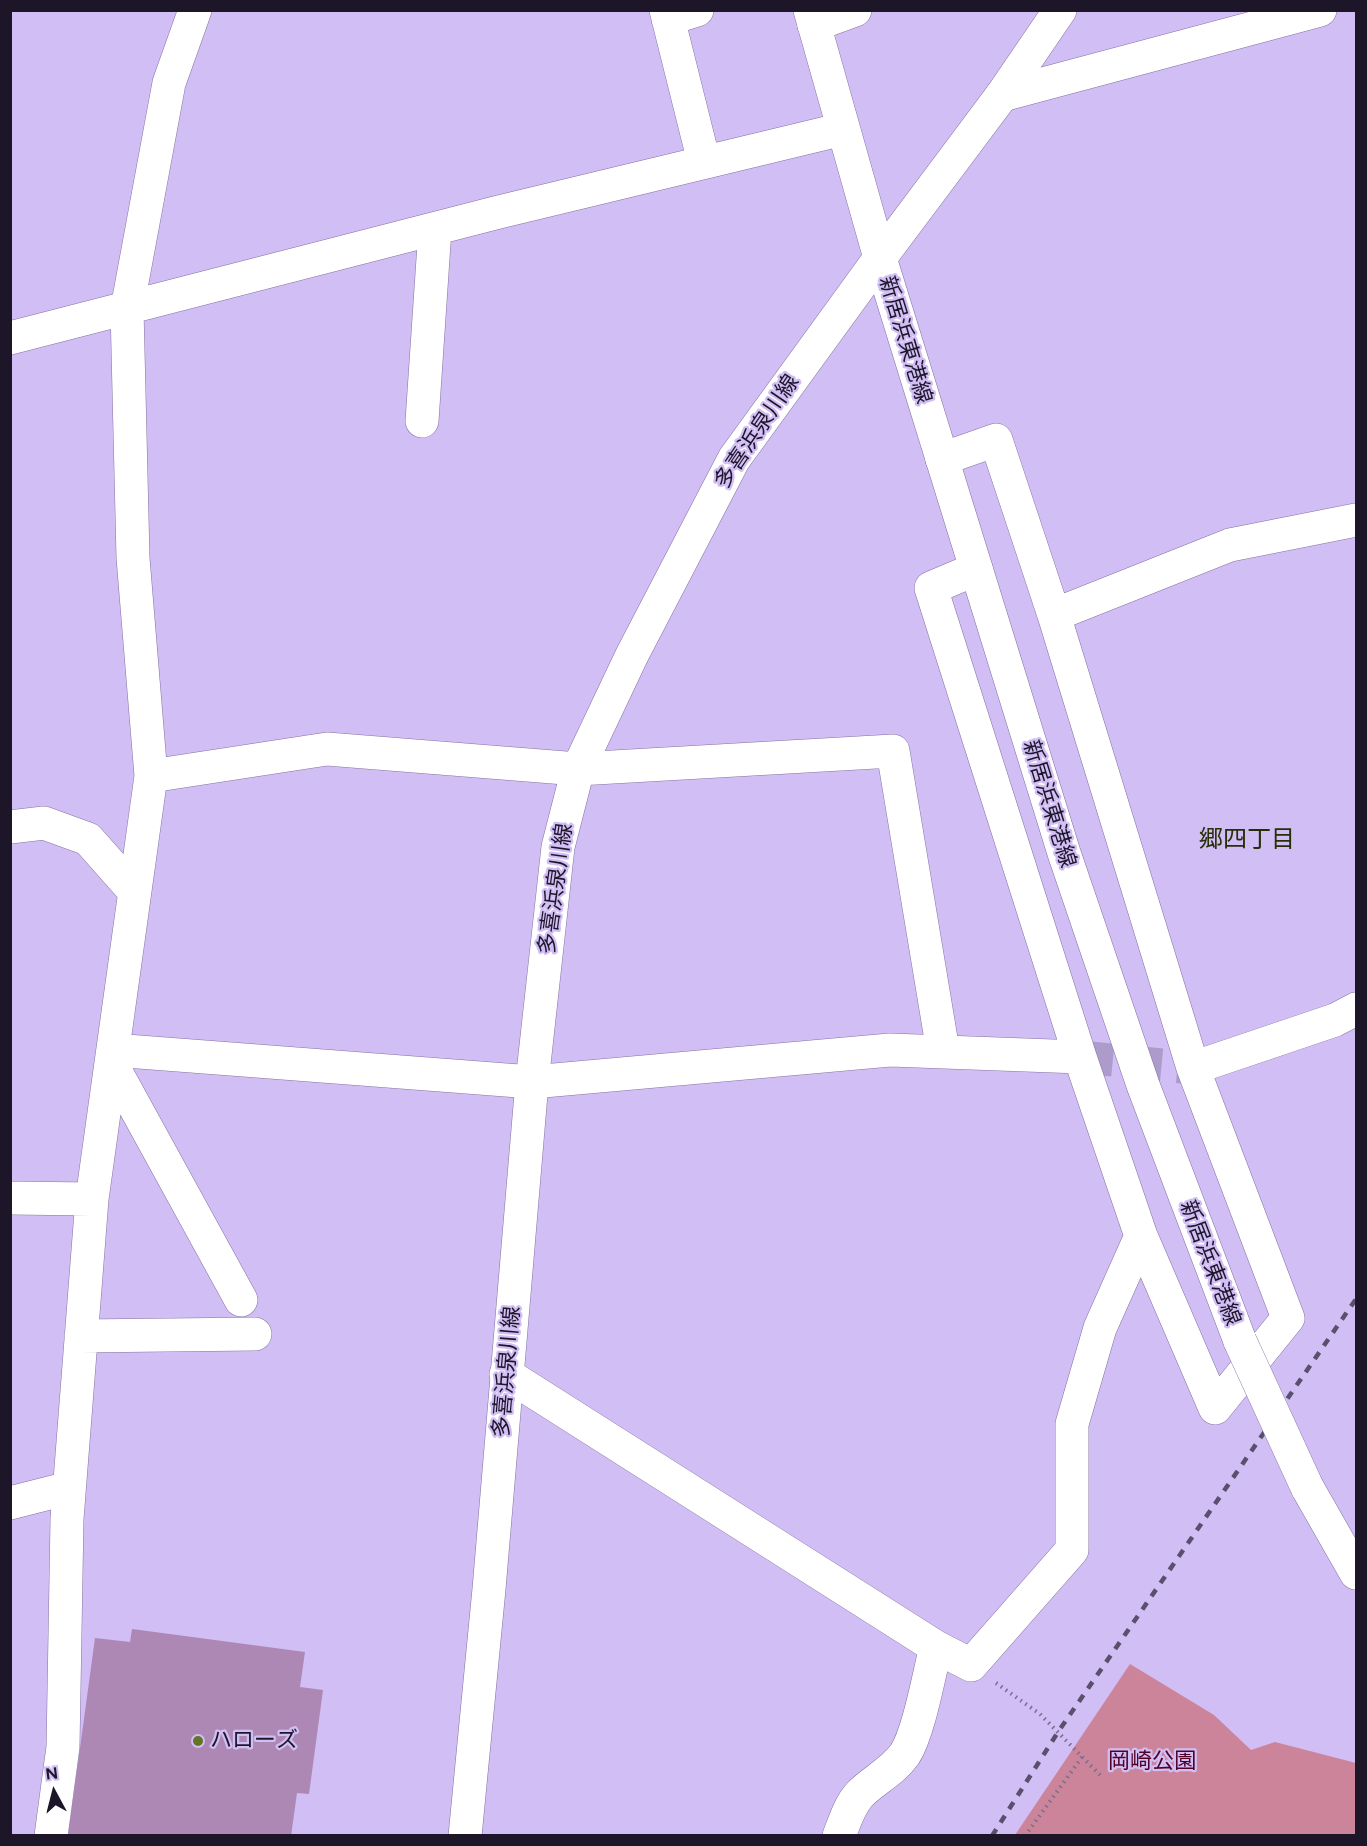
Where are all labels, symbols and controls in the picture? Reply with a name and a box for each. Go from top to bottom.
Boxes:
street label: 新居浜東港線 [873,273,937,407]
street label: 多喜浜泉川線 [709,370,805,494]
street label: 新居浜東港線 [1017,737,1081,871]
street label: 多喜浜泉川線 [534,822,578,956]
district label: 郷四丁目 [1199,826,1295,854]
street label: 新居浜東港線 [1174,1197,1246,1329]
street label: 多喜浜泉川線 [488,1305,526,1439]
place label: ハローズ [210,1728,298,1754]
marker: ハローズ [191,1734,205,1748]
park label: 岡崎公園 [1108,1749,1196,1775]
north arrow [24,1762,84,1822]
text: N [44,1763,59,1784]

